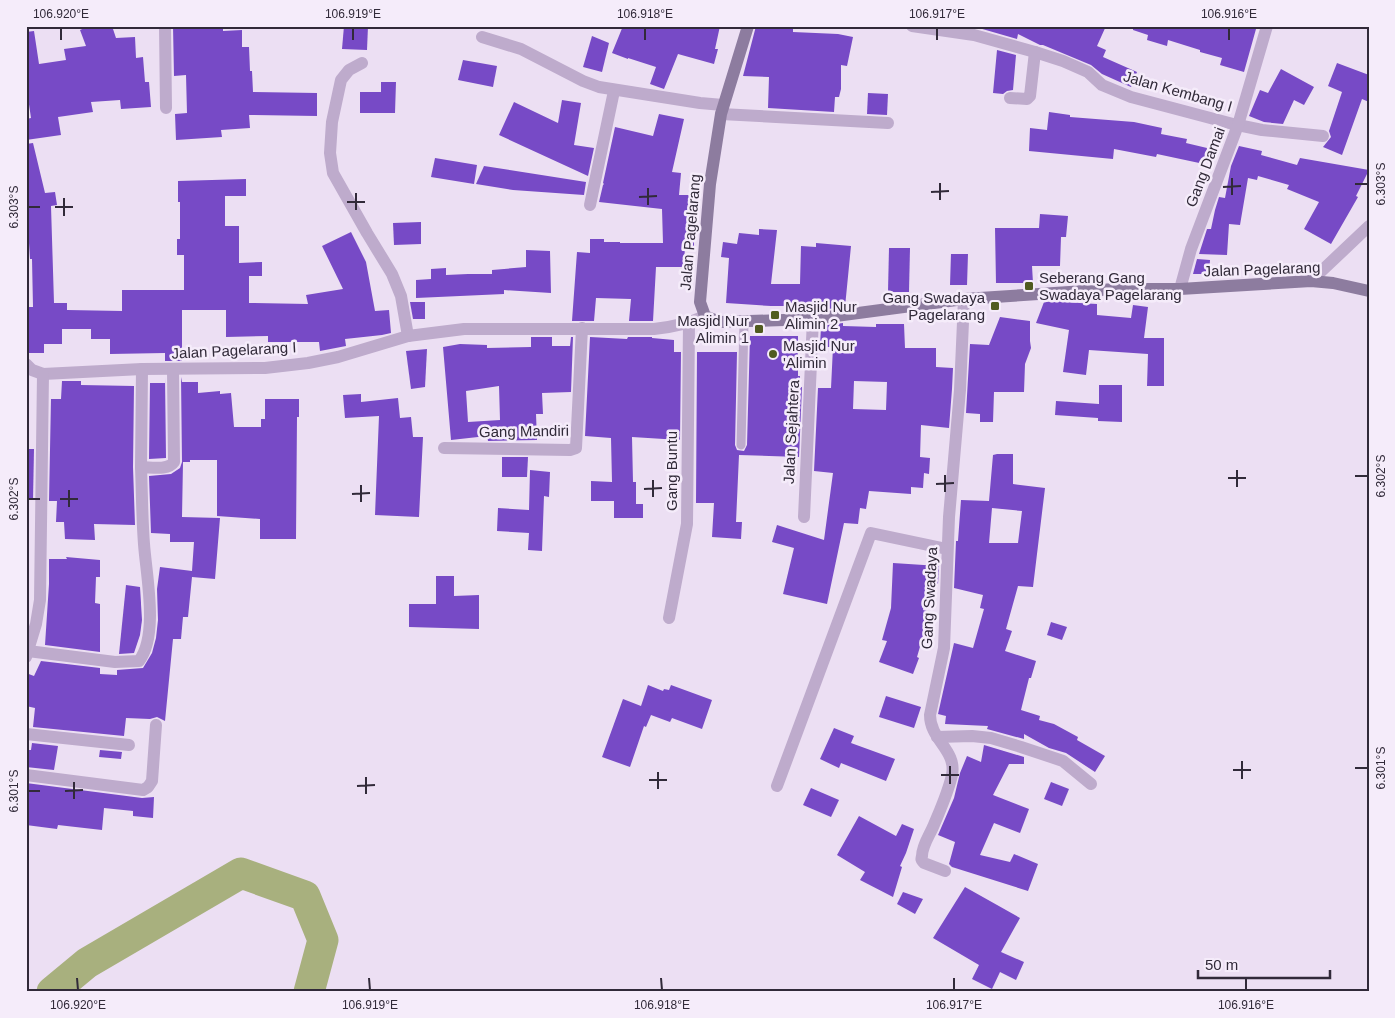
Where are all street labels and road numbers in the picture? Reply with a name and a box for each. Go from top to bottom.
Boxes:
street label: Jalan Kembang I [1122,67,1234,115]
street label: Gang Damai [1182,125,1228,209]
street label: Jalan Pagelarang [676,173,704,291]
street label: Jalan Pagelarang [1203,258,1321,280]
street label: Jalan Pagelarang I [171,338,297,362]
street label: Jalan Sejahtera [780,379,802,484]
street label: Gang Mandiri [479,422,569,440]
street label: Gang Buntu [663,431,680,511]
street label: Gang Swadaya [918,546,940,650]

